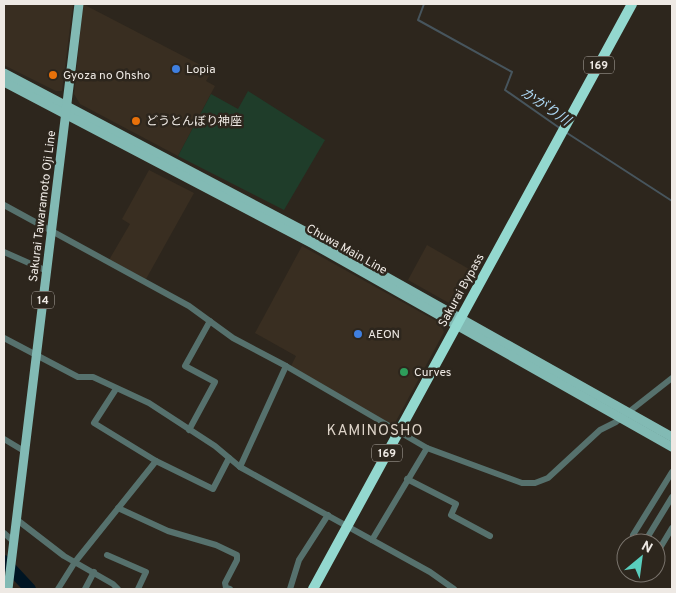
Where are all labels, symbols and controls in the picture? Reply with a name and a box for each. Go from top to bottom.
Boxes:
road number: 169 [584,56,614,74]
place label: Lopia [186,62,215,78]
marker: Lopia [170,63,182,75]
place label: Gyoza no Ohsho [63,68,151,84]
marker: Gyoza no Ohsho [47,69,59,81]
water label: かがり川 [517,85,575,131]
place label: どうとんぼり神座 [146,114,242,130]
marker: どうとんぼり神座 [130,115,142,127]
street label: Sakurai Tawaramoto Oji Line [26,129,60,283]
street label: Chuwa Main Line [303,221,390,279]
street label: Sakurai Bypass [435,251,489,330]
road number: 14 [32,292,54,308]
place label: AEON [368,327,400,343]
marker: AEON [352,328,364,340]
place label: Curves [414,365,451,381]
marker: Curves [398,366,410,378]
district label: KAMINOSHO [327,422,423,441]
road number: 169 [372,444,402,462]
north arrow [616,533,666,583]
text: N [638,538,655,558]

